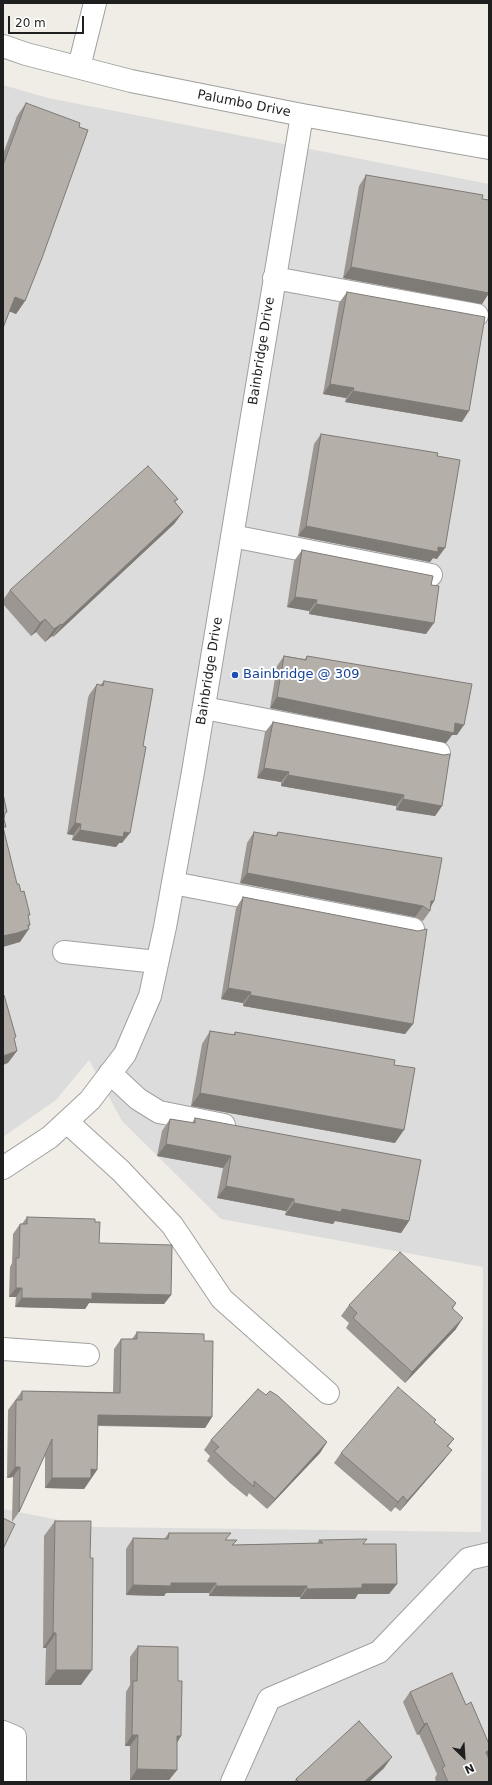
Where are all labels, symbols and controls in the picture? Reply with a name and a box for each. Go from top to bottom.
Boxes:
scale bar [10,8,86,34]
text: 20 m [15,16,46,30]
street label: Palumbo Drive [196,87,292,121]
street label: Bainbridge Drive [246,296,278,406]
street label: Bainbridge Drive [194,616,226,726]
place label: Bainbridge @ 309 [243,667,360,683]
marker: Bainbridge @ 309 [230,670,240,680]
north arrow [444,1737,484,1777]
text: N [462,1760,476,1776]

